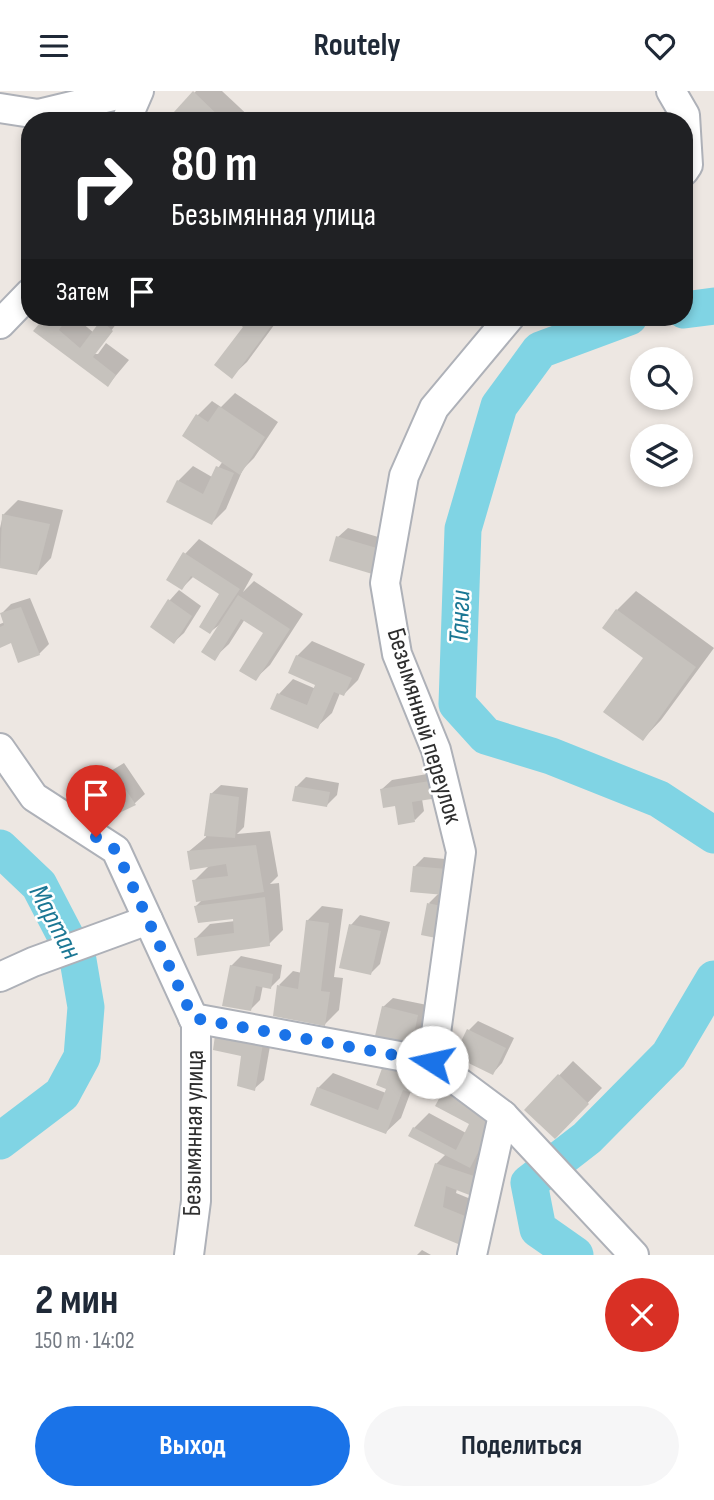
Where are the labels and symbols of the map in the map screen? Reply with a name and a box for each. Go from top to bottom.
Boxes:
water label: Танги [443,589,477,644]
street label: Безымянный переулок [380,624,469,828]
pin [66,765,126,837]
water label: Мартан [22,879,88,965]
position arrow [395,1025,469,1099]
street label: Безымянная улица [177,1049,211,1217]

